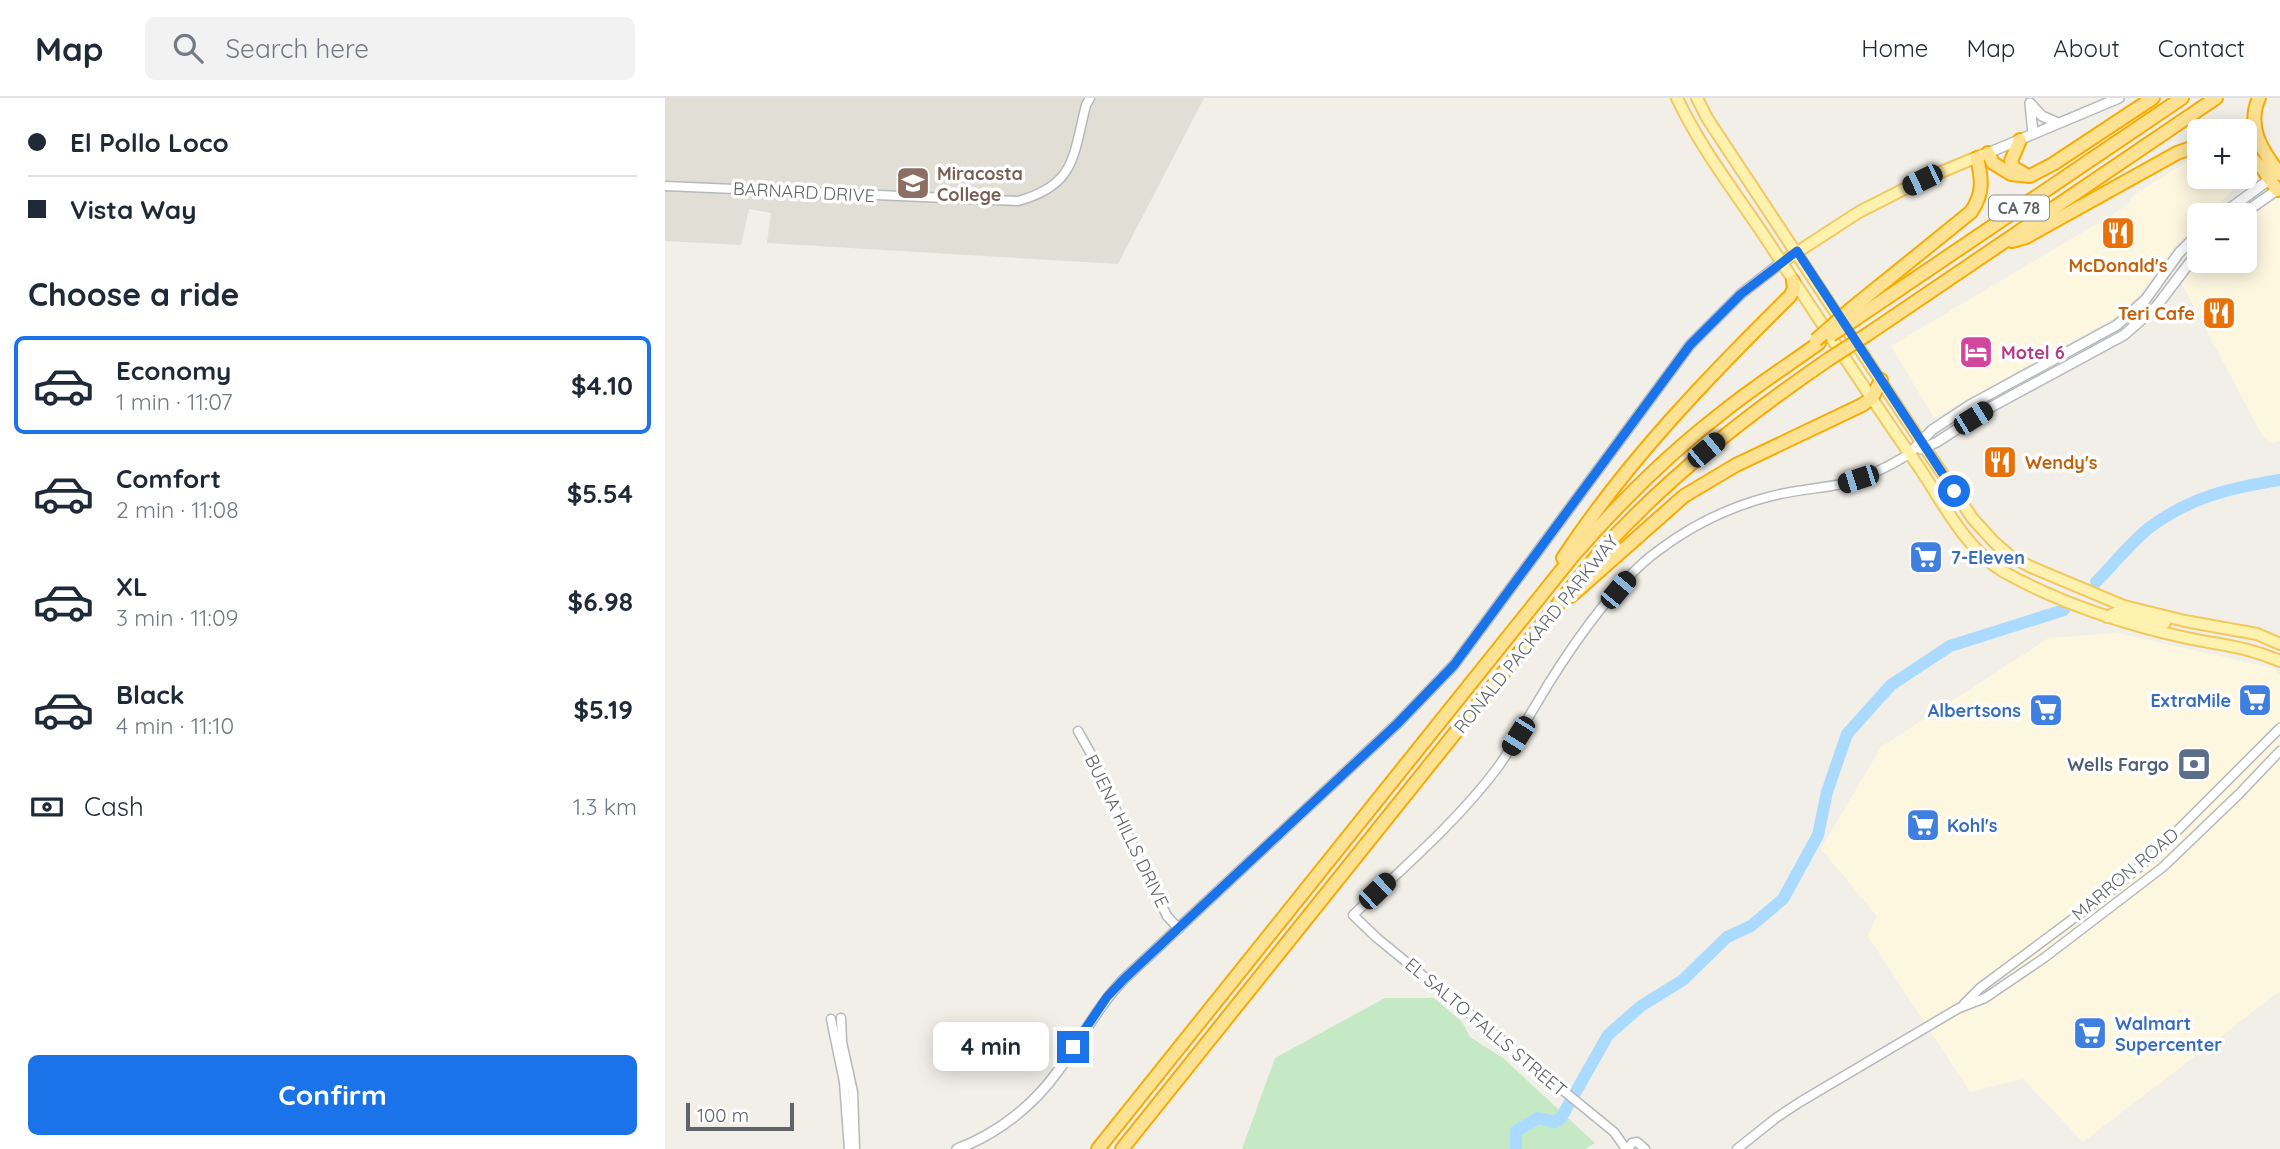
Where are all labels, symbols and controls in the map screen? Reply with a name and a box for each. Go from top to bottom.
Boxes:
search box [145,17,635,80]
text: Map [35,28,103,69]
icon: search [169,29,207,67]
text: Search here [225,32,369,65]
text: Home [1861,33,1928,63]
text: Map [1966,33,2015,63]
text: About [2053,33,2120,63]
text: Contact [2158,33,2245,63]
map controls [2187,119,2257,273]
button: + [2187,119,2257,189]
text: El Pollo Loco [70,126,229,159]
car [1899,161,1946,199]
place label: Miracosta College [937,162,1023,206]
school or university icon: Miracosta College [894,164,932,202]
street label: BARNARD DRIVE [733,177,875,207]
text: Vista Way [70,193,196,226]
road number: CA 78 [1989,195,2049,220]
button: − [2187,203,2257,273]
restaurant icon: McDonald's [2099,214,2137,252]
place label: McDonald's [2069,254,2168,277]
text: Choose a ride [28,274,240,314]
restaurant icon: Teri Cafe [2200,294,2238,332]
place label: Teri Cafe [2118,302,2195,325]
hotel icon: Motel 6 [1957,333,1995,371]
place label: Motel 6 [2001,341,2065,364]
icon: car [32,354,95,417]
text: Economy [116,354,231,387]
text: $4.10 [571,369,633,402]
text: 1 min · 11:07 [116,387,233,416]
car [1950,398,1997,438]
car [1684,428,1729,472]
restaurant icon: Wendy's [1981,443,2019,481]
place label: Wendy's [2025,451,2098,474]
icon: car [32,462,95,525]
text: Comfort [116,462,221,495]
car [1835,463,1882,495]
route start [1938,475,1970,507]
text: $5.54 [567,477,633,510]
text: 2 min · 11:08 [116,495,239,524]
street label: RONALD PACKARD PARKWAY [1449,530,1623,738]
supermarket icon: 7-Eleven [1907,538,1945,576]
place label: 7-Eleven [1951,546,2025,569]
car [1597,567,1640,613]
icon: car [32,570,95,633]
text: XL [116,570,148,603]
text: $6.98 [568,585,633,618]
text: 3 min · 11:09 [116,603,238,632]
icon: car [32,678,95,741]
text: Black [116,678,185,711]
supermarket icon: ExtraMile [2236,681,2274,719]
place label: ExtraMile [2150,689,2231,712]
supermarket icon: Albertsons [2027,691,2065,729]
text: $5.19 [573,693,633,726]
place label: Albertsons [1928,699,2021,722]
text: 4 min · 11:10 [116,711,234,740]
car [1498,713,1539,759]
bank icon: Wells Fargo [2175,745,2213,783]
street label: BUENA HILLS DRIVE [1080,751,1174,911]
place label: Wells Fargo [2067,753,2169,776]
icon: cash [28,788,66,826]
text: Cash [84,790,144,823]
text: 1.3 km [573,792,637,821]
supermarket icon: Kohl's [1904,806,1942,844]
place label: Kohl's [1947,814,1998,837]
street label: MARRON ROAD [2067,823,2183,925]
car [1355,869,1400,913]
street label: EL SALTO FALLS STREET [1400,953,1572,1101]
place label: Walmart Supercenter [2115,1012,2222,1056]
supermarket icon: Walmart Supercenter [2071,1014,2109,1052]
callout: 4 min [933,1023,1049,1072]
route end [1057,1031,1089,1063]
text: 4 min [961,1032,1021,1061]
button: Confirm [28,1055,637,1135]
scale bar [686,1100,795,1132]
text: 100 m [697,1103,749,1127]

